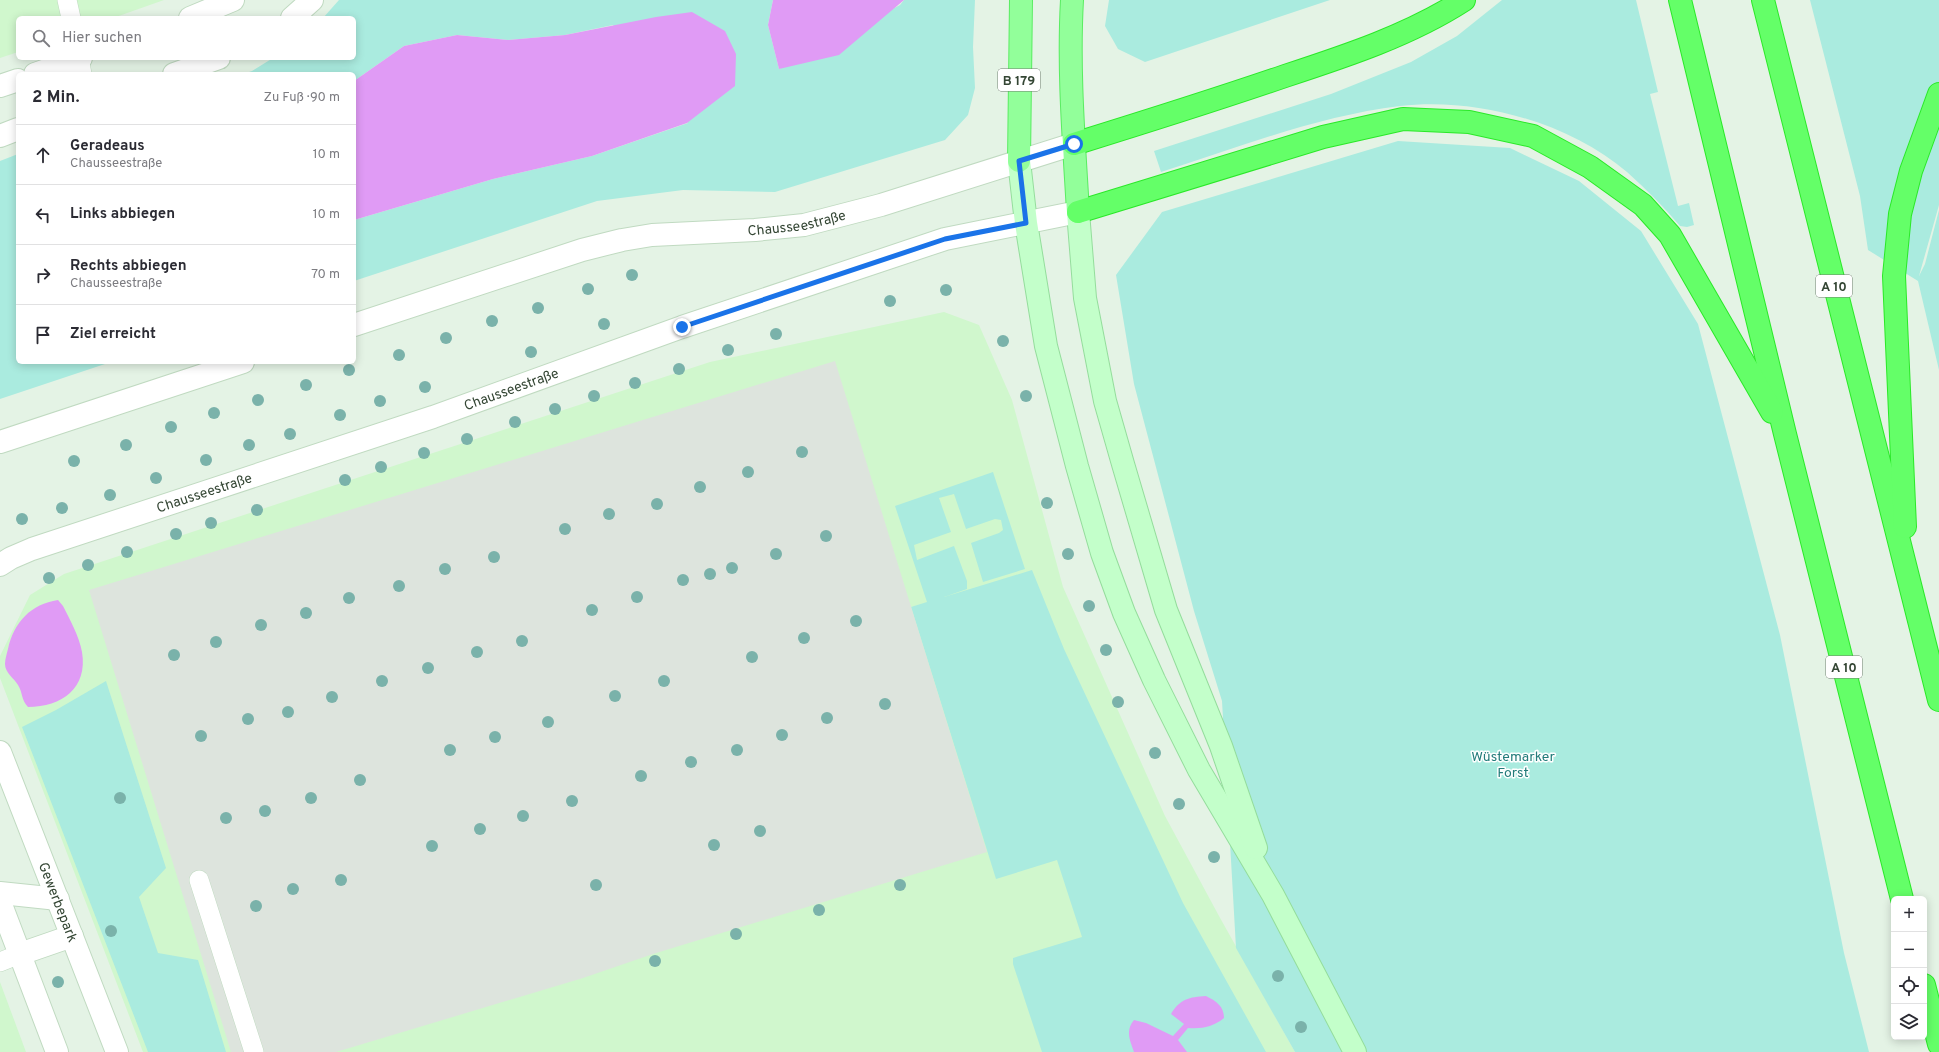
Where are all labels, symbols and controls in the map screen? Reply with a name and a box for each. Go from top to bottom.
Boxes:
search box [16,16,356,60]
icon: search [30,27,52,49]
text: Hier suchen [62,29,142,48]
road number: B 179 [998,69,1040,91]
text: 2 Min. [32,87,80,109]
text: Zu Fuß · 90 m [264,90,340,106]
route start [1065,135,1083,153]
text: Geradeaus [70,137,145,156]
icon: ahead [32,144,54,166]
text: 10 m [313,147,340,163]
text: Chausseestraße [70,156,162,172]
icon: left [32,204,54,226]
text: Links abbiegen [70,205,175,224]
text: 10 m [313,207,340,223]
street label: Chausseestraße [747,207,848,240]
text: Rechts abbiegen [70,257,187,276]
icon: right [32,264,54,286]
text: 70 m [311,267,340,283]
road number: A 10 [1816,275,1852,297]
text: Chausseestraße [70,276,162,292]
route end [673,318,691,336]
icon: arrive [32,324,54,346]
text: Ziel erreicht [70,325,156,344]
street label: Chausseestraße [462,365,561,415]
street label: Chausseestraße [155,470,254,517]
road number: A 10 [1826,656,1862,678]
park label: Wüstemarker Forst [1471,749,1555,782]
street label: Gewerbepark [34,860,80,945]
map controls [1891,896,1927,1040]
button: + [1891,896,1927,932]
button: − [1891,932,1927,968]
button: locate [1891,968,1927,1004]
button: layers [1891,1004,1927,1040]

